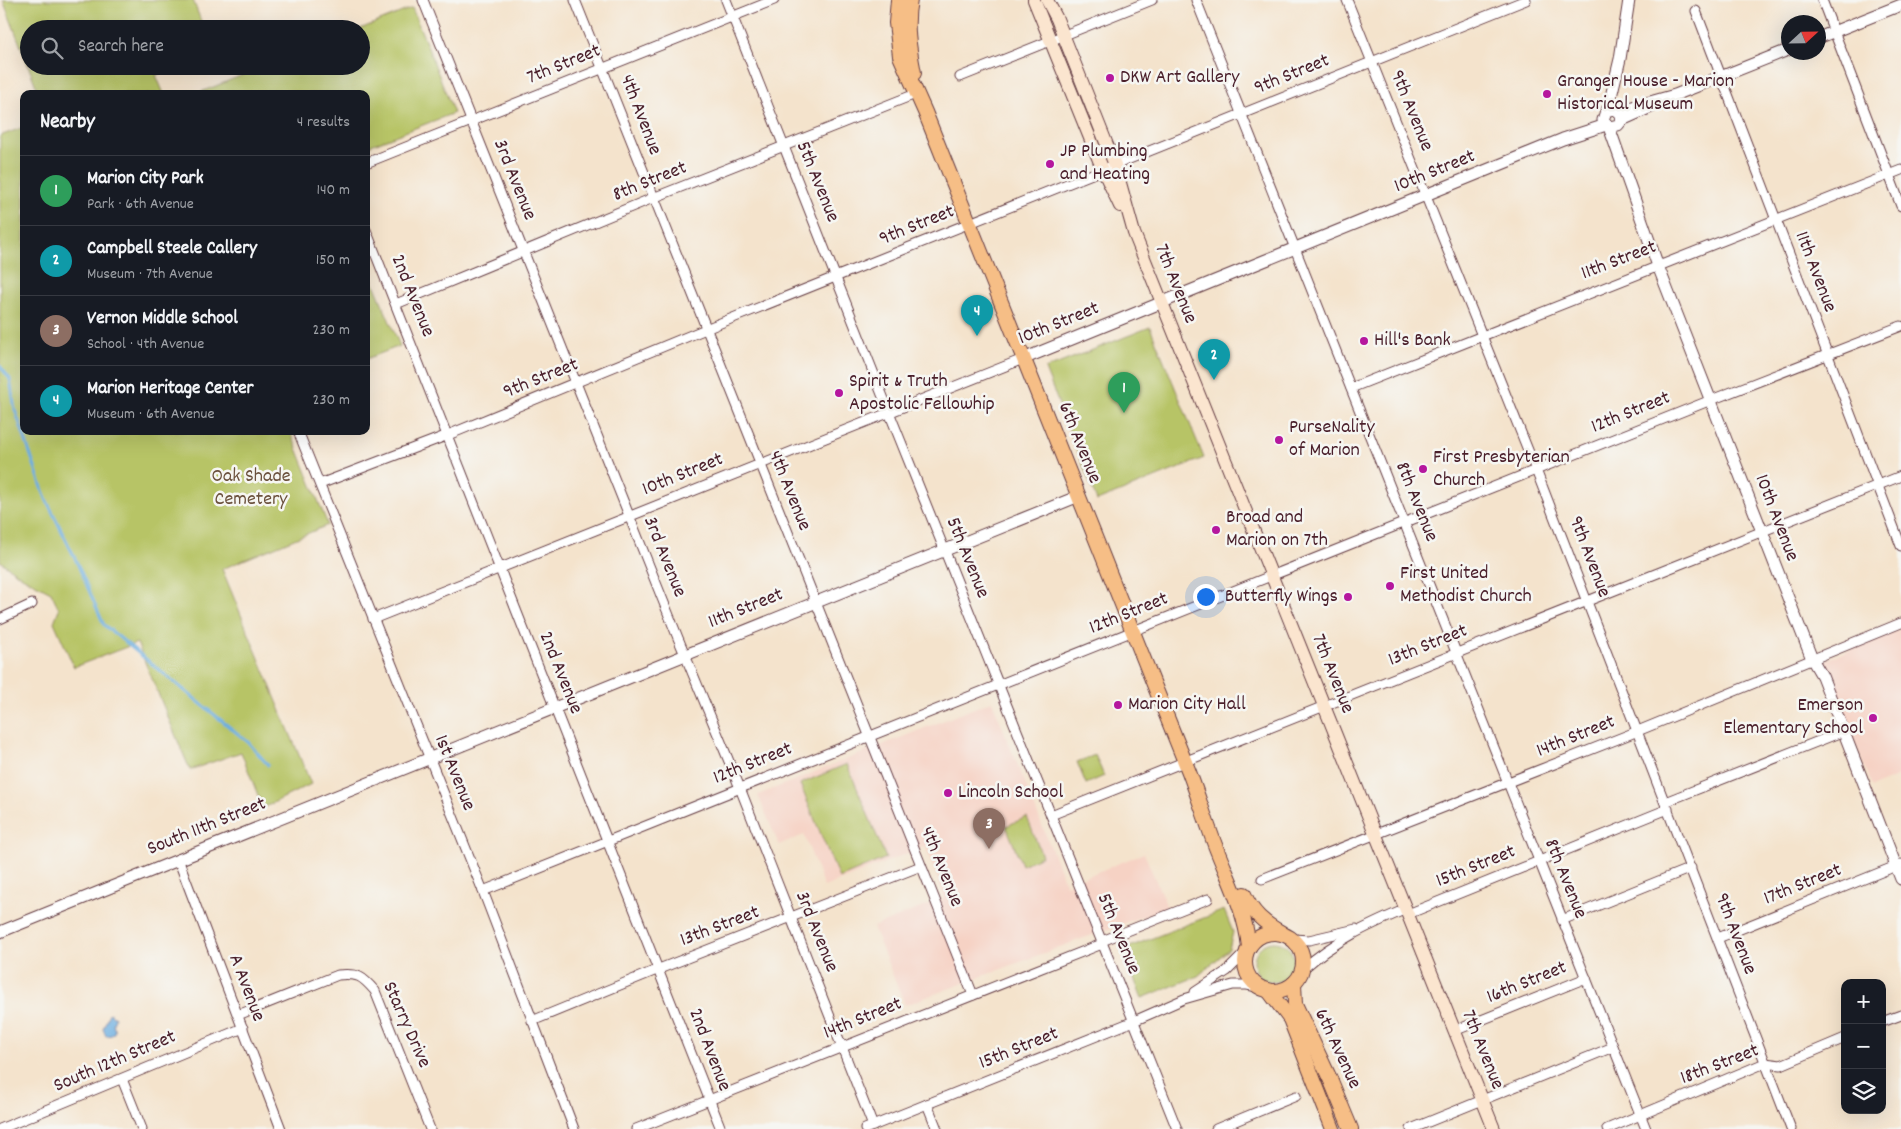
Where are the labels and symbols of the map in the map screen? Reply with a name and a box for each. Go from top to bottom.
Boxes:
north arrow [1781,15,1826,60]
street label: 7th Street [523,38,605,92]
street label: 9th Street [1250,47,1334,103]
place label: DKW Art Gallery [1120,64,1240,92]
street label: 9th Avenue [1382,66,1440,156]
place label: Granger House - Marion Historical Museum [1557,68,1734,119]
street label: 4th Avenue [612,71,668,159]
marker: DKW Art Gallery [1104,72,1116,84]
marker: Granger House - Marion Historical Museum [1541,88,1553,100]
street label: 3rd Avenue [485,135,543,225]
street label: 5th Avenue [788,137,846,227]
place label: JP Plumbing and Heating [1060,138,1150,189]
street label: 10th Street [1390,143,1480,201]
street label: 8th Street [609,154,691,210]
marker: JP Plumbing and Heating [1044,158,1056,170]
street label: 9th Street [875,198,959,254]
street label: 11th Avenue [1787,227,1843,317]
street label: 11th Street [1577,234,1661,288]
street label: 7th Avenue [1146,240,1204,328]
street label: 2nd Avenue [383,251,441,342]
pin: 4 [961,295,993,336]
street label: 10th Street [1014,295,1104,353]
place label: Hill's Bank [1374,327,1451,355]
marker: Hill's Bank [1358,335,1370,347]
pin: 2 [1198,339,1230,380]
street label: 9th Street [499,351,583,407]
place label: Spirit & Truth Apostolic Fellowhip [849,368,995,419]
pin: 1 [1108,372,1140,413]
street label: 12th Street [1587,385,1675,441]
marker: Spirit & Truth Apostolic Fellowhip [833,387,845,399]
street label: 6th Avenue [1050,398,1108,488]
place label: PurseNality of Marion [1289,414,1375,465]
marker: PurseNality of Marion [1273,434,1285,446]
place label: First Presbyterian Church [1433,444,1570,495]
street label: 10th Street [638,446,728,504]
street label: 4th Avenue [760,447,818,535]
street label: 8th Avenue [1387,458,1445,546]
park label: Oak Shade Cemetery [211,463,291,514]
marker: First Presbyterian Church [1417,463,1429,475]
street label: 10th Avenue [1747,470,1805,566]
place label: Broad and Marion on 7th [1226,504,1328,555]
street label: 3rd Avenue [635,512,693,602]
street label: 9th Avenue [1561,512,1617,602]
street label: 5th Avenue [938,513,996,603]
marker: Broad and Marion on 7th [1210,524,1222,536]
place label: First United Methodist Church [1400,560,1532,611]
marker: First United Methodist Church [1384,580,1396,592]
street label: 11th Street [704,581,788,637]
place label: Butterfly Wings [1225,583,1338,611]
your location [1193,584,1219,610]
street label: 12th Street [1085,586,1173,642]
marker: Butterfly Wings [1342,591,1354,603]
street label: 13th Street [1384,617,1472,675]
street label: 2nd Avenue [531,628,589,719]
street label: 7th Avenue [1303,630,1361,718]
place label: Marion City Hall [1128,691,1246,719]
place label: Emerson Elementary School [1723,692,1863,743]
marker: Marion City Hall [1112,699,1124,711]
street label: 14th Street [1533,709,1619,765]
marker: Emerson Elementary School [1867,712,1879,724]
street label: 1st Avenue [426,731,482,815]
street label: 12th Street [709,736,797,792]
place label: Lincoln School [958,779,1063,807]
marker: Lincoln School [942,787,954,799]
street label: South 11th Street [143,790,271,864]
pin: 3 [973,808,1005,849]
street label: 4th Avenue [912,823,970,911]
street label: 8th Avenue [1536,835,1594,923]
street label: 15th Street [1432,838,1520,896]
street label: 17th Street [1760,857,1846,913]
street label: 3rd Avenue [787,887,845,977]
street label: 5th Avenue [1089,889,1147,979]
street label: 9th Avenue [1707,889,1763,979]
street label: 13th Street [676,899,764,955]
street label: A Avenue [220,950,272,1026]
street label: 16th Street [1483,954,1571,1012]
street label: Starry Drive [375,977,438,1073]
street label: 14th Street [820,991,906,1047]
street label: 6th Avenue [1306,1004,1368,1094]
street label: 2nd Avenue [680,1005,738,1096]
street label: 7th Avenue [1453,1006,1511,1094]
street label: 15th Street [975,1020,1063,1078]
street label: South 12th Street [50,1024,180,1100]
street label: 18th Street [1677,1037,1763,1093]

